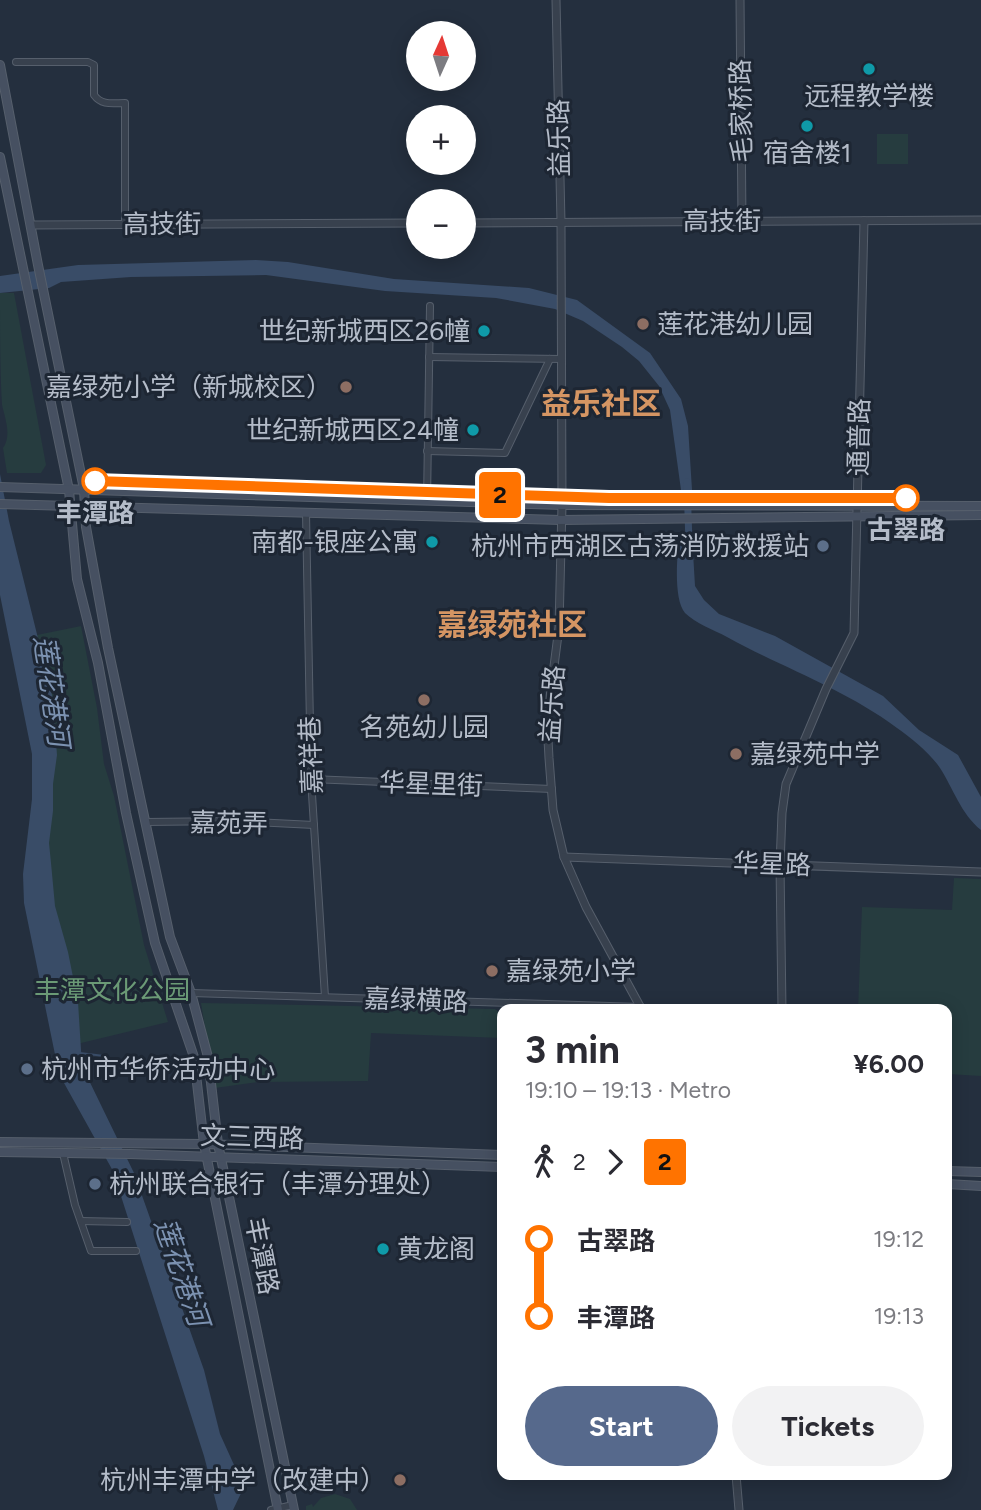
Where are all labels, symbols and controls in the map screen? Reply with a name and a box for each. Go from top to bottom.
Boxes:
north arrow [406,21,476,91]
map controls [406,21,476,259]
street label: 毛家桥路 [724,59,758,163]
marker: 远程教学楼 [861,61,877,77]
place label: 远程教学楼 [804,80,934,112]
street label: 益乐路 [542,99,576,177]
button: + [406,105,476,175]
marker: 宿舍楼1 [799,118,815,134]
place label: 宿舍楼1 [763,137,851,169]
button: − [406,189,476,259]
street label: 高技街 [683,205,761,237]
street label: 高技街 [123,208,201,240]
place label: 莲花港幼儿园 [657,308,813,340]
place label: 世纪新城西区26幢 [259,315,470,347]
marker: 莲花港幼儿园 [635,316,651,332]
marker: 世纪新城西区26幢 [476,323,492,339]
place label: 嘉绿苑小学（新城校区） [46,371,332,403]
marker: 嘉绿苑小学（新城校区） [338,379,354,395]
district label: 益乐社区 [541,385,661,422]
street label: 通普路 [842,398,876,476]
place label: 世纪新城西区24幢 [246,414,459,446]
marker: 世纪新城西区24幢 [465,422,481,438]
marker: 丰潭路 [82,468,108,494]
line badge: 2 [477,472,523,518]
text: 2 [493,480,507,509]
marker: 古翠路 [893,485,919,511]
place label: 丰潭路 [56,497,134,529]
place label: 古翠路 [867,514,945,546]
place label: 南都-银座公寓 [251,526,418,558]
place label: 杭州市西湖区古荡消防救援站 [471,530,809,562]
marker: 南都-银座公寓 [424,534,440,550]
marker: 杭州市西湖区古荡消防救援站 [815,538,831,554]
district label: 嘉绿苑社区 [437,606,587,643]
water label: 莲花港河 [27,633,77,754]
street label: 益乐路 [533,664,571,744]
marker: 名苑幼儿园 [416,692,432,708]
place label: 名苑幼儿园 [359,711,489,743]
street label: 嘉祥巷 [294,715,328,795]
place label: 嘉绿苑中学 [750,738,880,770]
marker: 嘉绿苑中学 [728,746,744,762]
street label: 华星里街 [378,766,484,802]
street label: 嘉苑弄 [190,806,268,840]
street label: 华星路 [732,847,812,881]
place label: 嘉绿苑小学 [506,955,636,987]
marker: 嘉绿苑小学 [484,963,500,979]
park label: 丰潭文化公园 [34,974,190,1006]
street label: 嘉绿横路 [363,982,469,1018]
text: 3 min [525,1027,620,1073]
text: ¥6.00 [853,1048,924,1080]
place label: 杭州市华侨活动中心 [41,1053,275,1085]
marker: 杭州市华侨活动中心 [19,1061,35,1077]
text: 19:10 – 19:13 · Metro [525,1076,731,1104]
street label: 文三西路 [199,1119,305,1155]
icon: walk [525,1143,563,1181]
icon: forward [596,1143,634,1181]
text: 2 [658,1147,672,1176]
text: 2 [573,1148,586,1176]
place label: 杭州联合银行（丰潭分理处） [109,1168,447,1200]
marker: 杭州联合银行（丰潭分理处） [87,1176,103,1192]
water label: 莲花港河 [148,1214,218,1335]
street label: 丰潭路 [239,1215,285,1297]
text: 古翠路 [577,1225,655,1257]
text: 19:12 [873,1225,924,1253]
place label: 黄龙阁 [397,1233,475,1265]
marker: 黄龙阁 [375,1241,391,1257]
text: 丰潭路 [577,1302,655,1334]
text: 19:13 [874,1302,924,1330]
button: Start [525,1386,718,1466]
button: Tickets [732,1386,924,1466]
place label: 杭州丰潭中学（改建中） [100,1464,386,1496]
marker: 杭州丰潭中学（改建中） [392,1472,408,1488]

